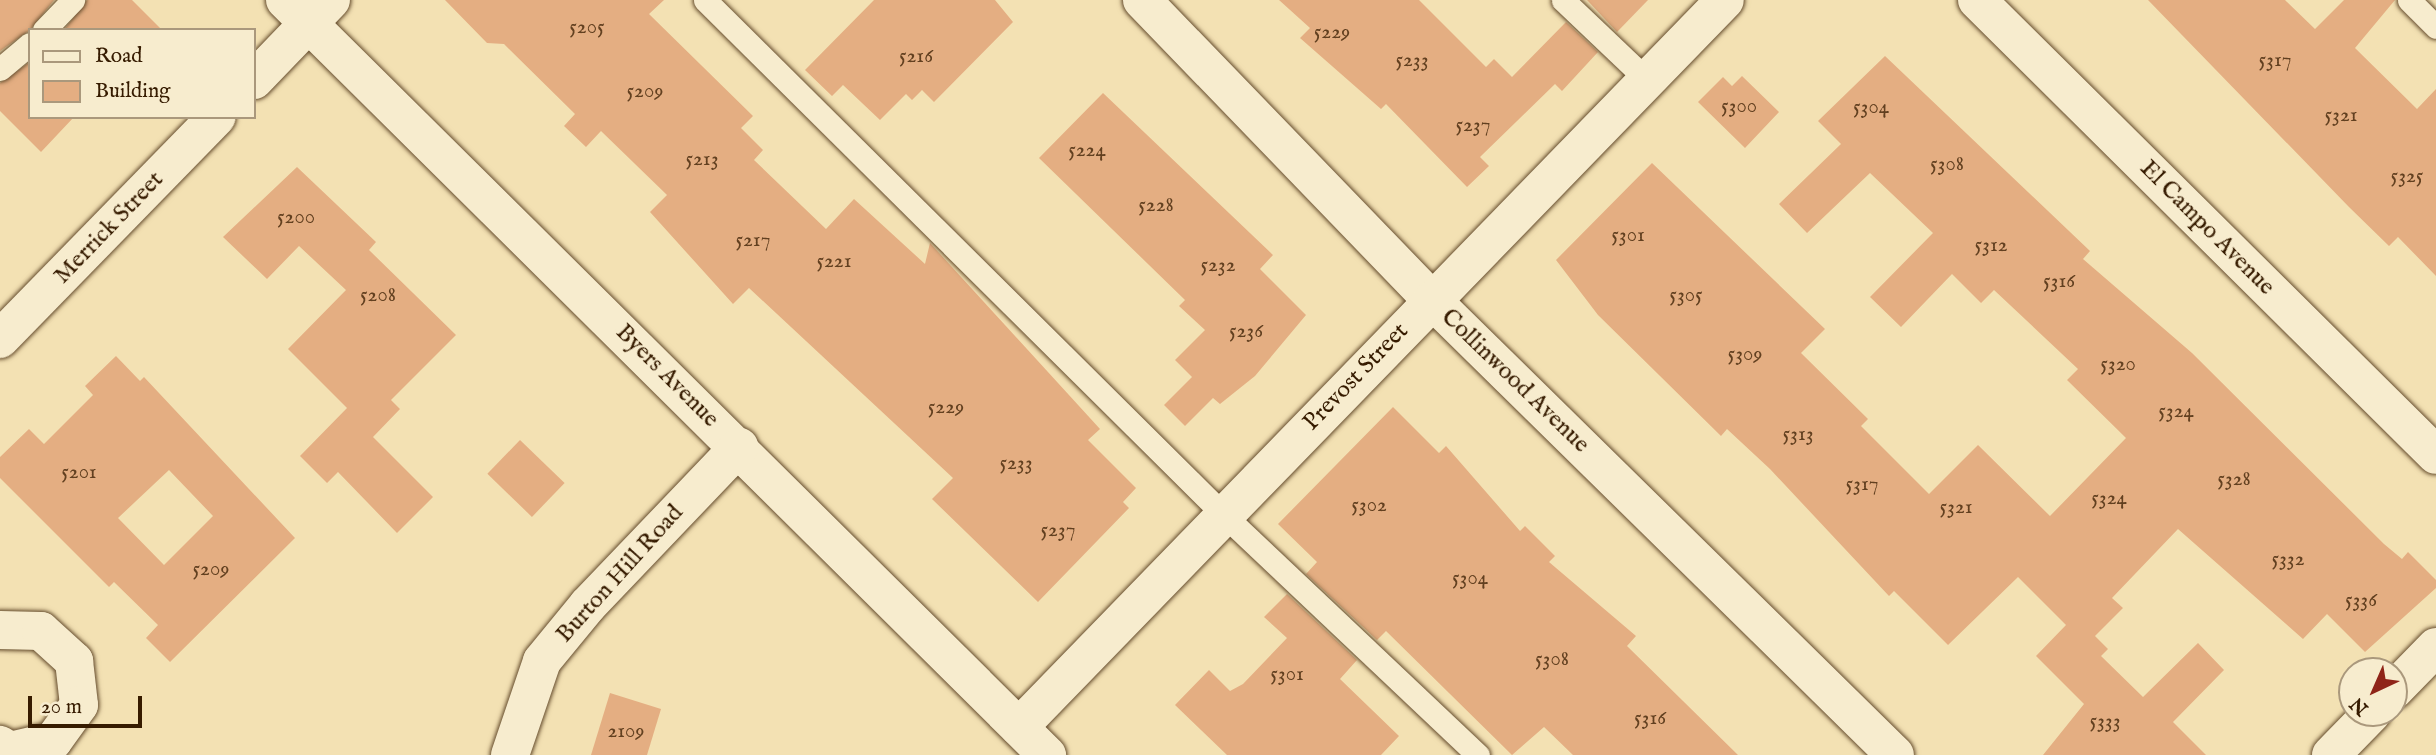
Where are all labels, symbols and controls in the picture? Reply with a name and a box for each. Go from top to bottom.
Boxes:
house number: 5205 [569,15,605,41]
house number: 5229 [1314,20,1350,46]
legend [28,28,256,119]
text: Road [95,43,142,70]
house number: 5216 [899,44,933,70]
house number: 5233 [1395,48,1429,74]
house number: 5317 [2258,48,2292,74]
text: Building [95,78,170,105]
house number: 5209 [627,79,663,105]
house number: 5300 [1721,94,1757,120]
house number: 5304 [1853,95,1889,121]
house number: 5321 [2324,103,2358,129]
house number: 5237 [1455,113,1491,139]
house number: 5224 [1068,138,1106,164]
house number: 5213 [685,147,719,173]
house number: 5308 [1930,152,1964,178]
street label: El Campo Avenue [2134,155,2280,301]
house number: 5325 [2391,164,2423,190]
street label: Merrick Street [48,166,170,290]
house number: 5228 [1138,193,1174,219]
house number: 5200 [277,205,315,231]
house number: 5301 [1611,223,1645,249]
house number: 5217 [735,228,771,254]
house number: 5312 [1974,233,2008,259]
house number: 5221 [816,249,852,275]
house number: 5232 [1200,253,1236,279]
house number: 5316 [2043,269,2075,295]
house number: 5208 [360,283,396,309]
house number: 5305 [1669,283,1703,309]
street label: Collinwood Avenue [1435,303,1595,459]
street label: Prevost Street [1297,317,1415,437]
street label: Byers Avenue [609,318,725,434]
house number: 5236 [1229,319,1263,345]
house number: 5309 [1728,342,1762,368]
house number: 5320 [2100,352,2136,378]
house number: 5229 [928,395,964,421]
house number: 5324 [2158,399,2194,425]
house number: 5313 [1782,422,1814,448]
house number: 5233 [999,451,1033,477]
house number: 5201 [61,460,97,486]
house number: 5328 [2217,467,2251,493]
house number: 5317 [1845,472,1879,498]
house number: 5324 [2091,486,2127,512]
house number: 5302 [1351,493,1387,519]
house number: 5321 [1939,495,1973,521]
street label: Burton Hill Road [550,499,690,649]
house number: 5237 [1040,518,1076,544]
house number: 5332 [2271,547,2305,573]
house number: 5209 [193,557,229,583]
house number: 5304 [1452,566,1488,592]
house number: 5336 [2345,588,2377,614]
house number: 5308 [1535,647,1569,673]
north arrow [2338,657,2408,727]
house number: 5301 [1270,662,1304,688]
scale bar [32,682,145,726]
text: N [2346,691,2374,720]
text: 20 m [41,694,82,721]
house number: 5316 [1634,706,1666,732]
house number: 5333 [2089,709,2121,735]
house number: 2109 [607,719,645,745]

